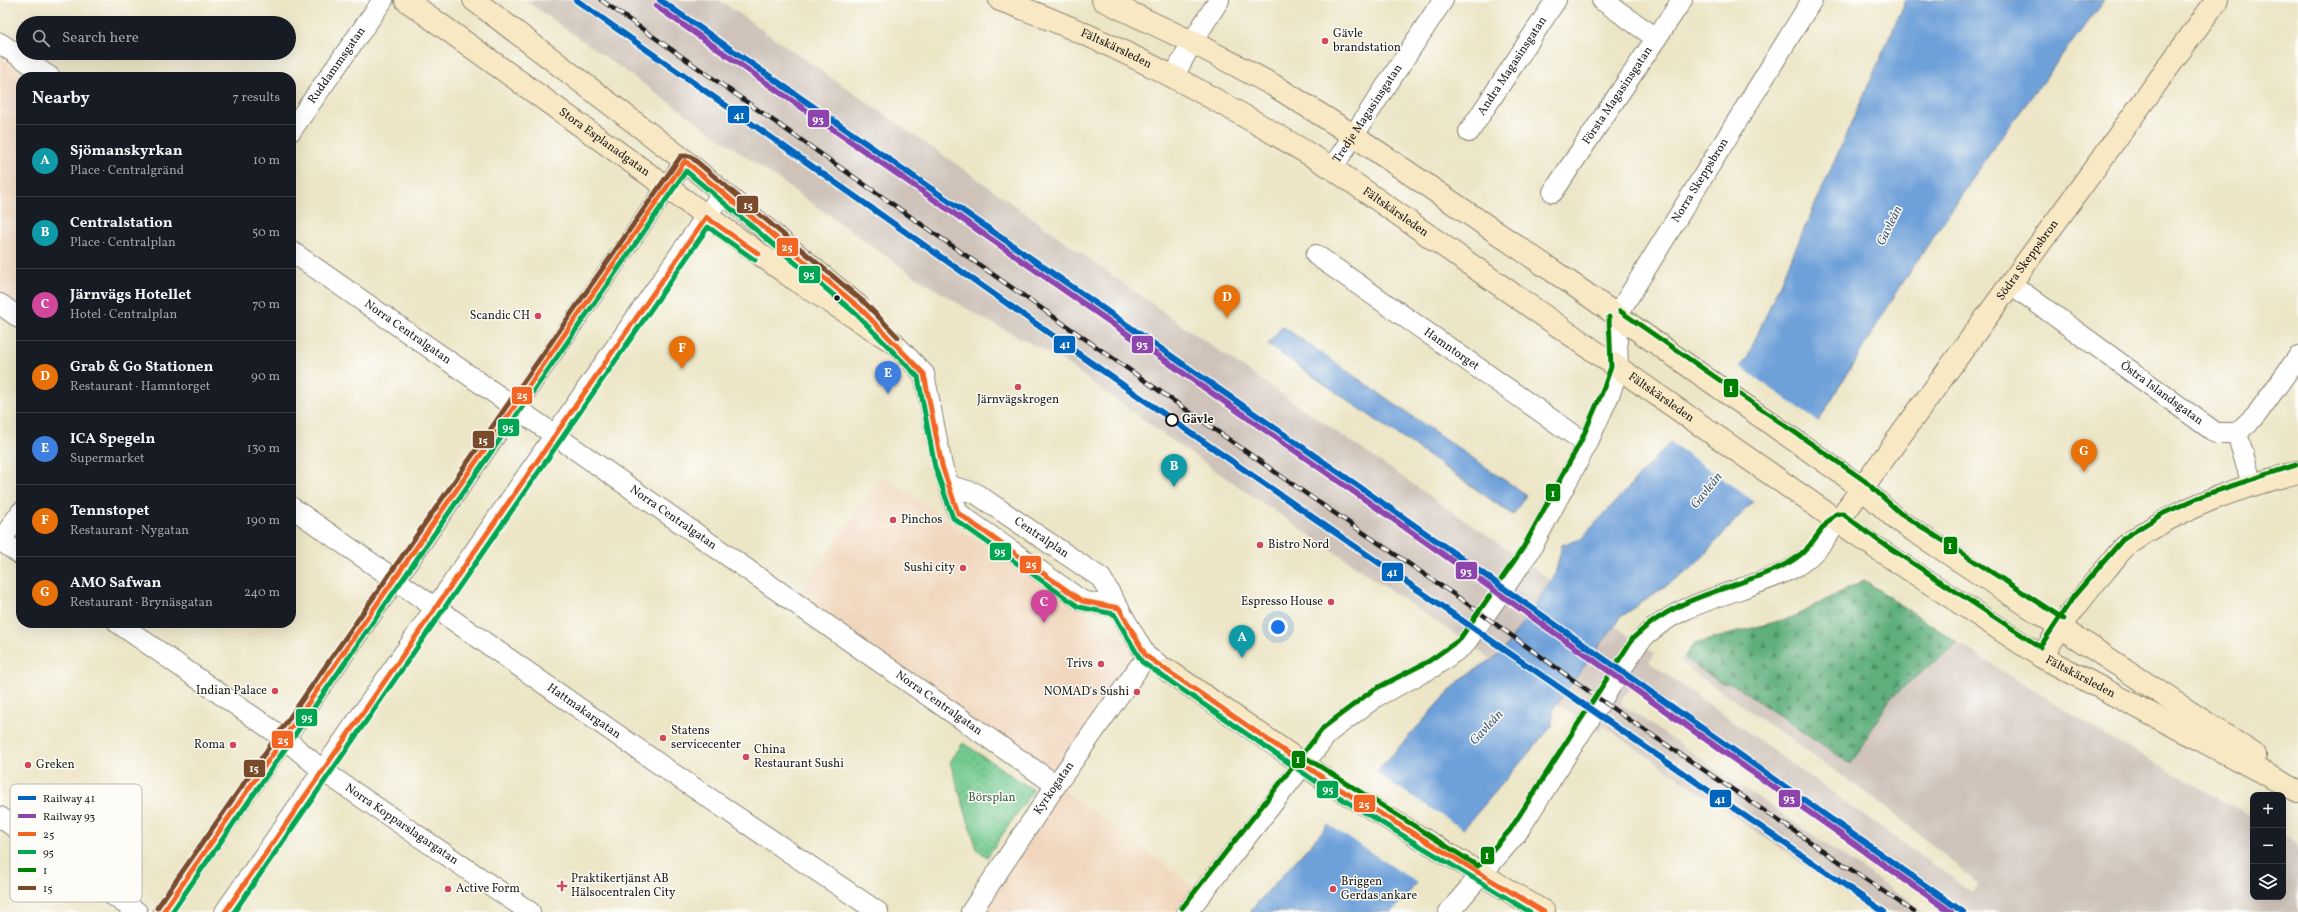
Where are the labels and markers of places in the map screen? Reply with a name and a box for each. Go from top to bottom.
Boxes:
place label: Gävle brandstation [1333,26,1401,56]
marker: Gävle brandstation [1320,36,1330,46]
pin: D [1214,285,1240,318]
unlabelled marker [832,293,842,303]
place label: Scandic CH [470,308,530,324]
marker: Scandic CH [533,311,543,321]
pin: F [669,336,695,369]
pin: E [875,361,901,394]
marker: Järnvägskrogen [1013,382,1023,392]
place label: Järnvägskrogen [977,392,1059,408]
place label: Gävle [1182,412,1214,428]
marker: Gävle [1165,413,1179,427]
pin: G [2071,439,2097,472]
pin: B [1161,454,1187,487]
place label: Pinchos [901,512,942,528]
marker: Pinchos [888,515,898,525]
place label: Bistro Nord [1268,537,1330,553]
marker: Bistro Nord [1255,540,1265,550]
place label: Sushi city [904,560,956,576]
marker: Sushi city [958,563,968,573]
pin: C [1031,590,1057,623]
place label: Espresso House [1241,594,1323,610]
marker: Espresso House [1326,597,1336,607]
pin: A [1229,625,1255,658]
place label: Trivs [1066,656,1093,672]
marker: Trivs [1096,659,1106,669]
place label: Indian Palace [196,683,267,699]
place label: NOMAD's Sushi [1044,684,1129,700]
marker: Indian Palace [270,686,280,696]
marker: NOMAD's Sushi [1132,687,1142,697]
place label: Statens servicecenter [671,723,741,753]
marker: Statens servicecenter [658,733,668,743]
place label: Roma [194,737,225,753]
marker: Roma [228,740,238,750]
place label: China Restaurant Sushi [754,742,844,772]
marker: China Restaurant Sushi [741,752,751,762]
place label: Greken [36,757,75,773]
marker: Greken [23,760,33,770]
place label: Praktikertjänst AB Hälsocentralen City [571,871,676,901]
place label: Briggen Gerdas ankare [1341,874,1417,904]
marker: Praktikertjänst AB Hälsocentralen City [556,880,568,892]
place label: Active Form [456,881,520,897]
marker: Active Form [443,884,453,894]
marker: Briggen Gerdas ankare [1328,884,1338,894]

